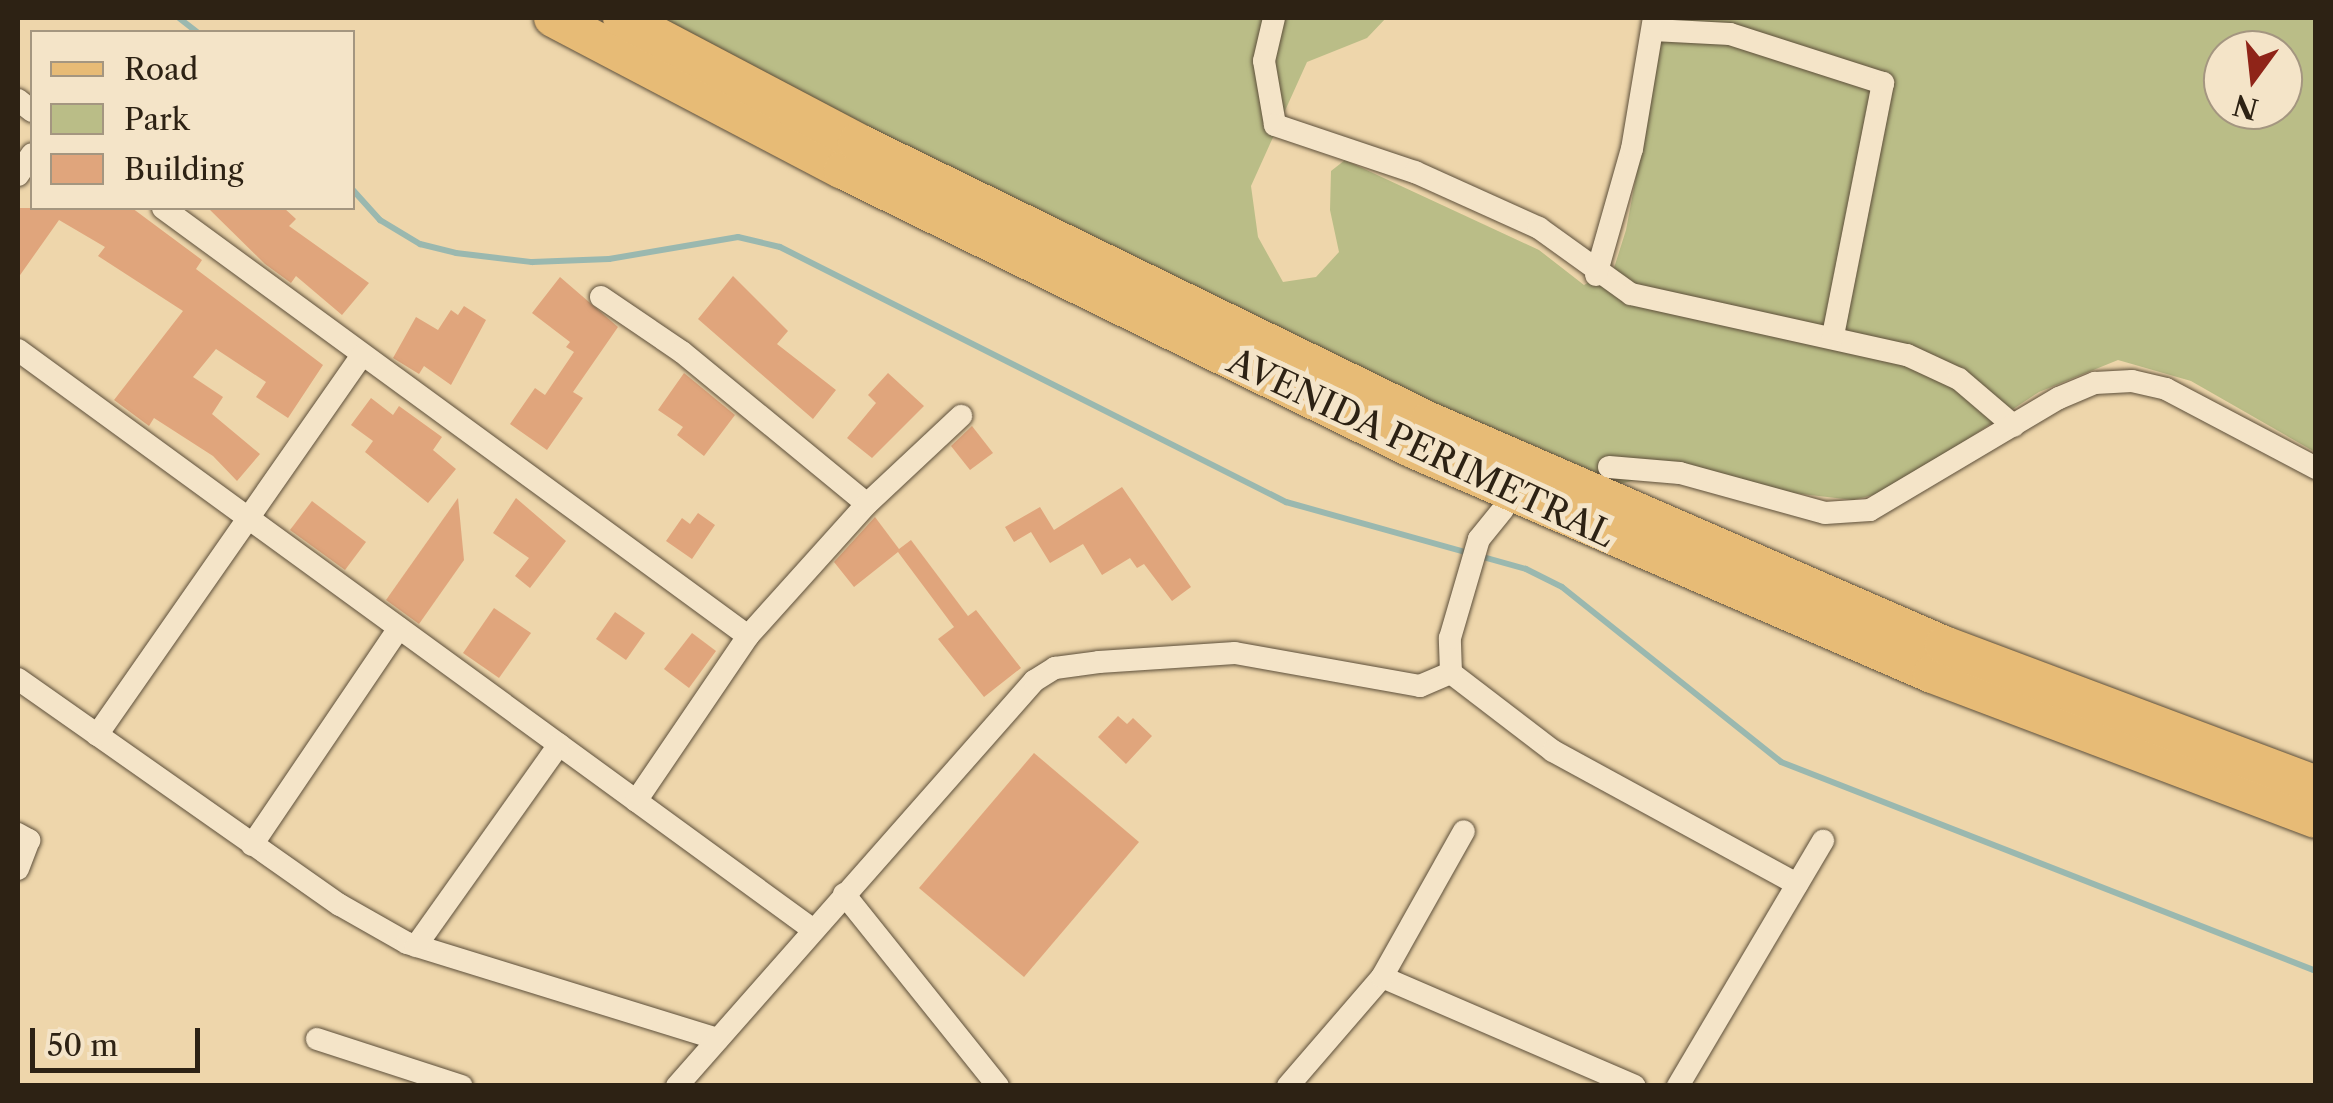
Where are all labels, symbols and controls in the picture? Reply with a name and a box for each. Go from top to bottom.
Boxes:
legend [30,30,355,210]
north arrow [2203,30,2303,130]
text: Road [124,51,198,88]
text: N [2230,87,2262,127]
text: Park [124,101,189,138]
text: Building [124,151,244,188]
street label: AVENIDA PERIMETRAL [1220,340,1622,556]
scale bar [35,1008,205,1070]
text: 50 m [47,1027,118,1064]

